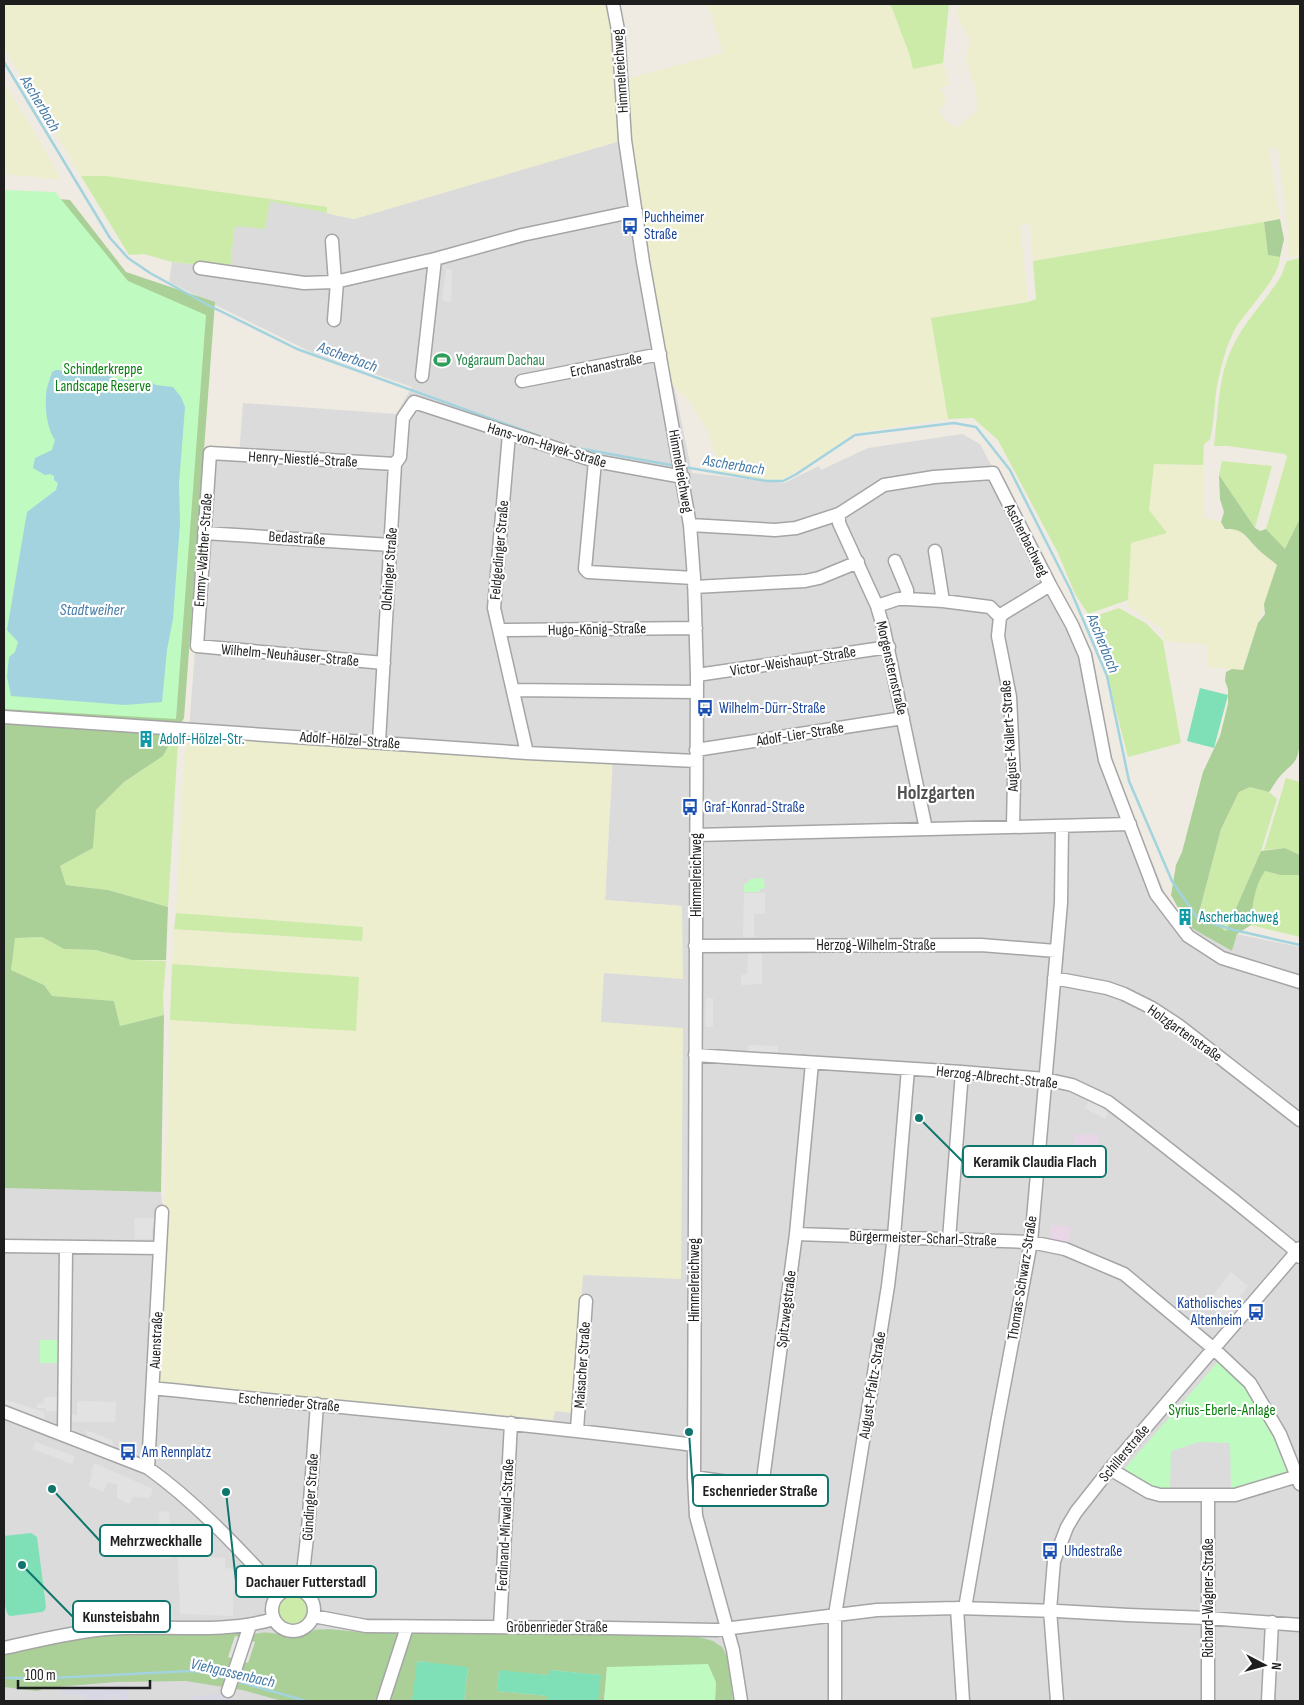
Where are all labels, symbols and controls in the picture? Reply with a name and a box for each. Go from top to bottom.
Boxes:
street label: Himmelreichweg [608,28,633,114]
water label: Ascherbach [15,71,64,135]
place label: Puchheimer Straße [644,208,705,244]
bus stop icon: Puchheimer Straße [620,216,640,236]
water label: Ascherbach [314,338,380,377]
street label: Erchanastraße [569,349,644,382]
sports icon: Yogaraum Dachau [432,350,452,370]
place label: Yogaraum Dachau [456,351,545,370]
park label: Schinderkreppe Landscape Reserve [55,360,151,396]
street label: Hans-von-Hayek-Straße [485,418,609,473]
street label: Himmelreichweg [664,428,697,514]
street label: Henry-Niestlé-Straße [248,447,358,472]
water label: Ascherbach [701,451,766,480]
street label: Emmy-Walther-Straße [190,493,217,608]
street label: Feldgedinger Straße [486,500,513,601]
street label: Ascherbachweg [1000,500,1053,580]
street label: Bedastraße [268,527,326,550]
street label: Olchinger Straße [377,527,402,611]
water label: Stadtweiher [60,601,125,620]
water label: Ascherbach [1082,610,1123,676]
street label: Hugo-König-Straße [548,619,646,640]
street label: Morgensternstraße [871,619,912,717]
street label: Wilhelm-Neuhäuser-Straße [220,640,360,671]
street label: Victor-Weishaupt-Straße [729,642,857,681]
street label: August-Kallert-Straße [996,679,1023,794]
bus stop icon: Wilhelm-Dürr-Straße [695,698,715,718]
place label: Wilhelm-Dürr-Straße [719,699,826,718]
street label: Adolf-Lier-Straße [754,718,845,751]
street label: Adolf-Hölzel-Straße [298,727,401,753]
building icon: Adolf-Hölzel-Str. [136,729,156,749]
place label: Adolf-Hölzel-Str. [159,730,245,749]
district label: Holzgarten [897,781,975,805]
bus stop icon: Graf-Konrad-Straße [680,797,700,817]
place label: Graf-Konrad-Straße [704,798,805,817]
street label: Himmelreichweg [687,833,706,917]
building icon: Ascherbachweg [1175,907,1195,927]
place label: Ascherbachweg [1198,908,1278,927]
street label: Herzog-Wilhelm-Straße [816,936,936,955]
street label: Holzgartenstraße [1144,1001,1226,1066]
street label: Herzog-Albrecht-Straße [935,1062,1059,1093]
callout: Keramik Claudia Flach [963,1146,1106,1177]
text: Keramik Claudia Flach [973,1153,1097,1172]
street label: Thomas-Schwarz-Straße [1003,1214,1042,1342]
street label: Bürgermeister-Scharl-Straße [849,1226,997,1251]
street label: Himmelreichweg [685,1238,704,1322]
street label: Spitzwegstraße [772,1269,801,1349]
place label: Katholisches Altenheim [1177,1294,1242,1330]
bus stop icon: Katholisches Altenheim [1246,1302,1266,1322]
street label: Auenstraße [145,1311,167,1370]
street label: Maisacher Straße [570,1321,595,1409]
street label: August-Pfaltz-Straße [854,1330,890,1441]
street label: Eschenrieder Straße [237,1389,340,1416]
park label: Syrius-Eberle-Anlage [1169,1401,1275,1420]
street label: Schillerstraße [1095,1421,1154,1486]
bus stop icon: Am Rennplatz [118,1442,138,1462]
place label: Am Rennplatz [141,1443,212,1462]
street label: Gündinger Straße [298,1453,323,1541]
street label: Ferdinand-Mirwald-Straße [493,1458,518,1592]
callout: Eschenrieder Straße [693,1475,828,1506]
text: Eschenrieder Straße [702,1482,818,1501]
callout: Mehrzweckhalle [100,1525,212,1556]
text: Mehrzweckhalle [110,1532,202,1551]
street label: Richard-Wagner-Straße [1199,1538,1218,1658]
bus stop icon: Uhdestraße [1040,1541,1060,1561]
place label: Uhdestraße [1064,1542,1122,1561]
callout: Dachauer Futterstadl [236,1566,376,1597]
text: Dachauer Futterstadl [246,1573,366,1592]
callout: Kunsteisbahn [73,1601,170,1632]
text: Kunsteisbahn [82,1608,160,1627]
street label: Gröbenrieder Straße [506,1618,608,1637]
north arrow [1239,1640,1289,1690]
water label: Viehgassenbach [189,1655,277,1692]
scale bar [18,1658,150,1690]
text: N [1268,1662,1285,1671]
text: 100 m [25,1666,56,1685]

